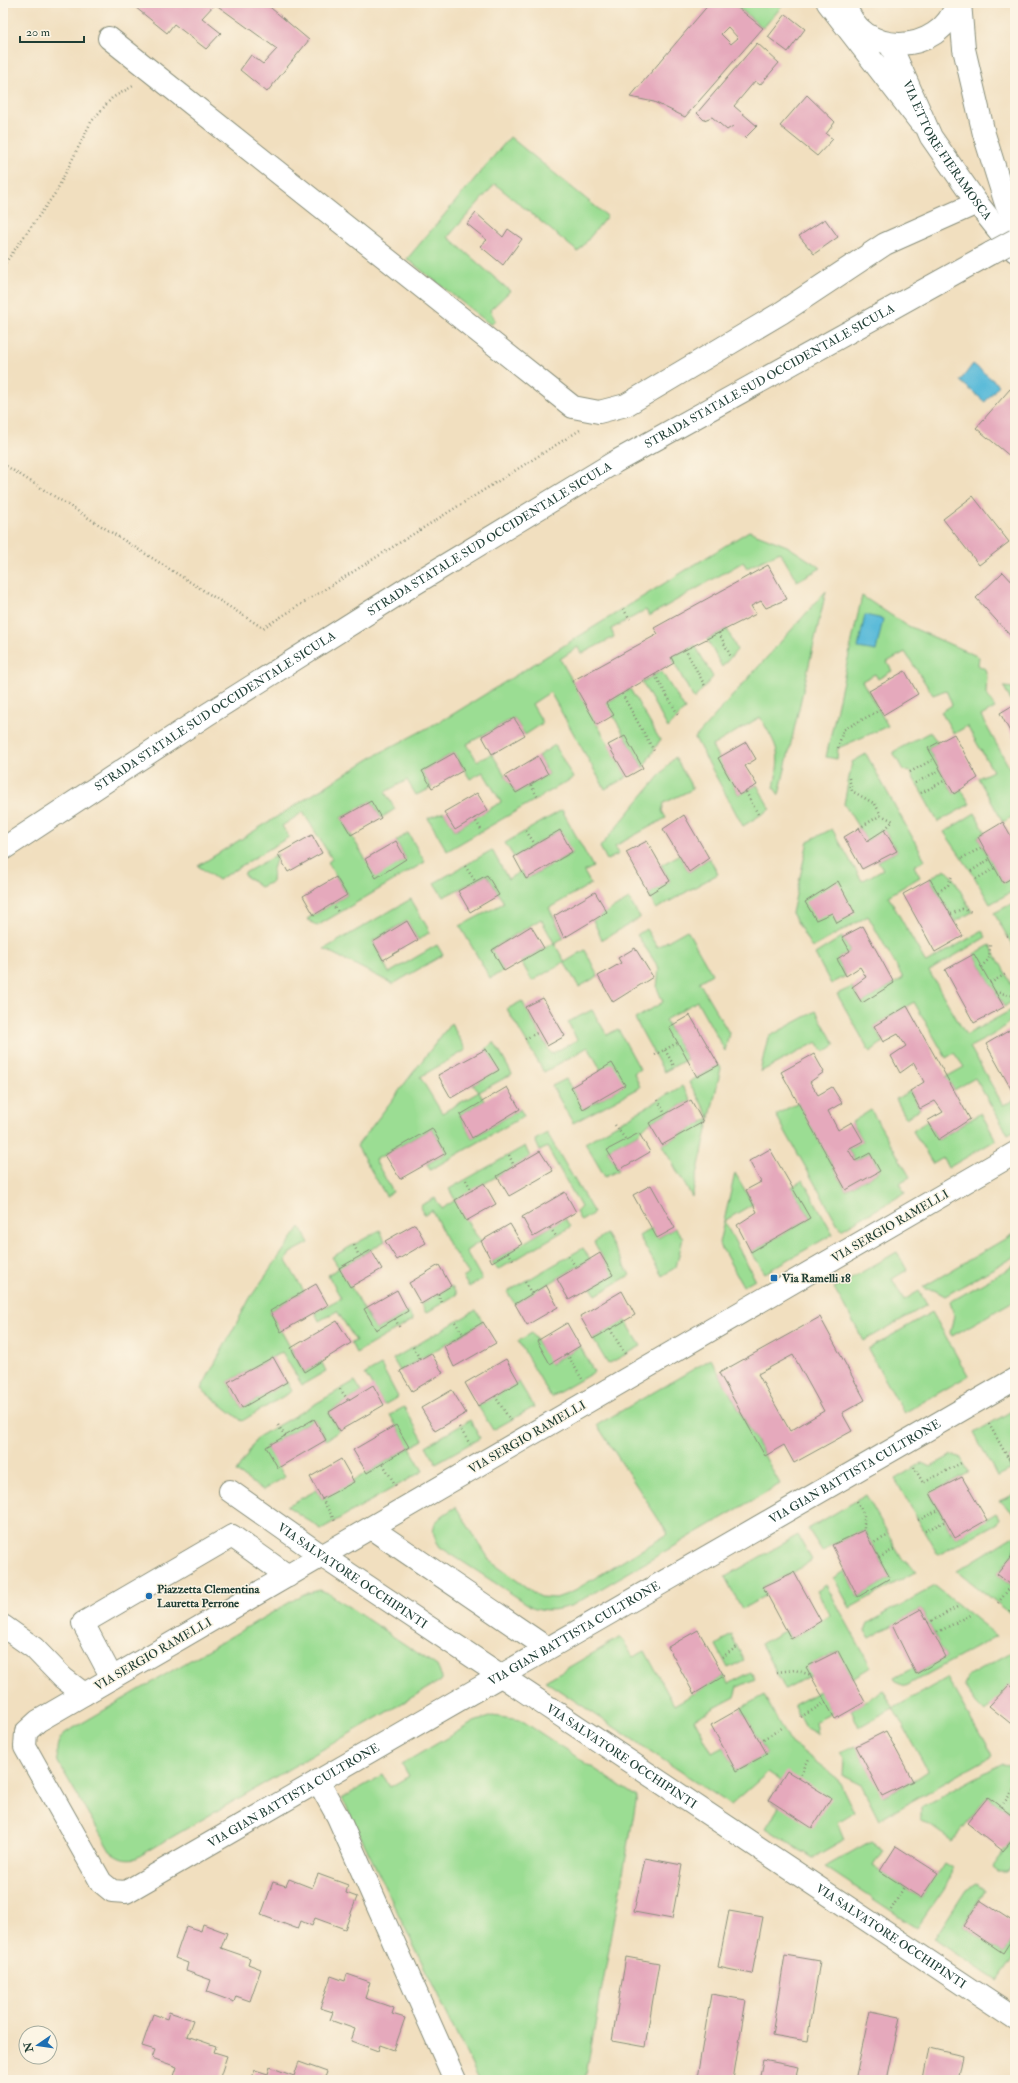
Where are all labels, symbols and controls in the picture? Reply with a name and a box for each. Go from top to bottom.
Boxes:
scale bar [20,18,84,44]
text: 20 m [26,25,51,40]
street label: VIA ETTORE FIERAMOSCA [899,78,995,224]
street label: STRADA STATALE SUD OCCIDENTALE SICULA [642,301,898,452]
street label: STRADA STATALE SUD OCCIDENTALE SICULA [365,459,615,620]
street label: STRADA STATALE SUD OCCIDENTALE SICULA [92,628,339,794]
street label: VIA SERGIO RAMELLI [829,1187,952,1266]
place label: Via Ramelli 18 [781,1271,851,1286]
marker: Via Ramelli 18 [769,1273,779,1283]
street label: VIA SERGIO RAMELLI [466,1398,589,1477]
street label: VIA GIAN BATTISTA CULTRONE [766,1416,944,1527]
street label: VIA SALVATORE OCCHIPINTI [275,1520,430,1632]
street label: VIA GIAN BATTISTA CULTRONE [486,1578,663,1689]
place label: Piazzetta Clementina Lauretta Perrone [157,1582,260,1611]
marker: Piazzetta Clementina Lauretta Perrone [144,1591,154,1601]
street label: VIA SERGIO RAMELLI [92,1615,215,1694]
street label: VIA SALVATORE OCCHIPINTI [543,1701,699,1812]
street label: VIA GIAN BATTISTA CULTRONE [205,1740,383,1851]
street label: VIA SALVATORE OCCHIPINTI [813,1881,969,1992]
north arrow [18,2025,58,2065]
text: N [21,2040,36,2054]

